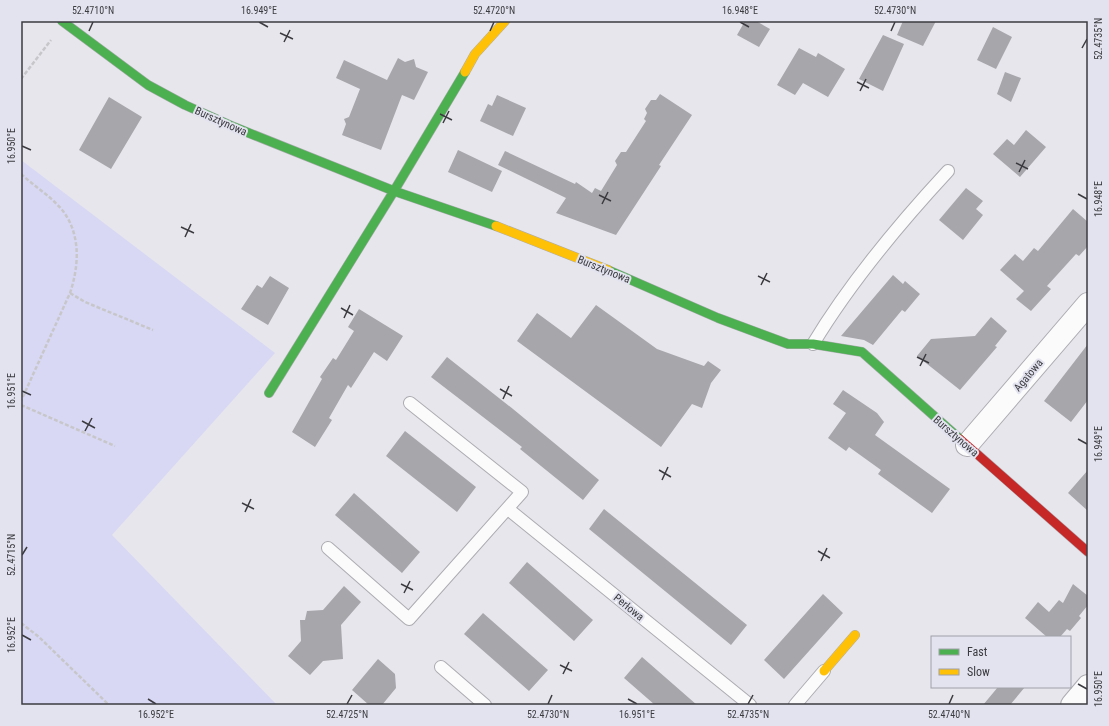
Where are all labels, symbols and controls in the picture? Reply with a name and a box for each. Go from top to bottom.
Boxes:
text: 52.4710°N [72,5,114,16]
text: 16.949°E [241,5,277,16]
text: 52.4720°N [473,5,515,16]
text: 16.948°E [722,5,758,16]
text: 52.4730°N [874,5,916,16]
text: 52.4735°N [1093,18,1104,60]
street label: Bursztynowa [193,104,249,139]
text: 16.950°E [6,128,17,164]
text: 16.948°E [1093,181,1104,217]
street label: Bursztynowa [576,253,632,286]
street label: Agatowa [1011,357,1046,394]
text: 16.951°E [6,373,17,409]
street label: Bursztynowa [930,413,981,460]
text: 16.949°E [1093,426,1104,462]
text: 52.4715°N [6,534,17,576]
street label: Perłowa [611,591,646,624]
text: 16.952°E [6,617,17,653]
legend [931,636,1071,688]
text: Fast [967,645,988,659]
text: Slow [967,665,990,679]
text: 16.950°E [1093,671,1104,707]
text: 16.952°E [138,709,174,720]
text: 52.4725°N [326,709,368,720]
text: 52.4730°N [527,709,569,720]
text: 16.951°E [619,709,655,720]
text: 52.4735°N [727,709,769,720]
text: 52.4740°N [928,709,970,720]

